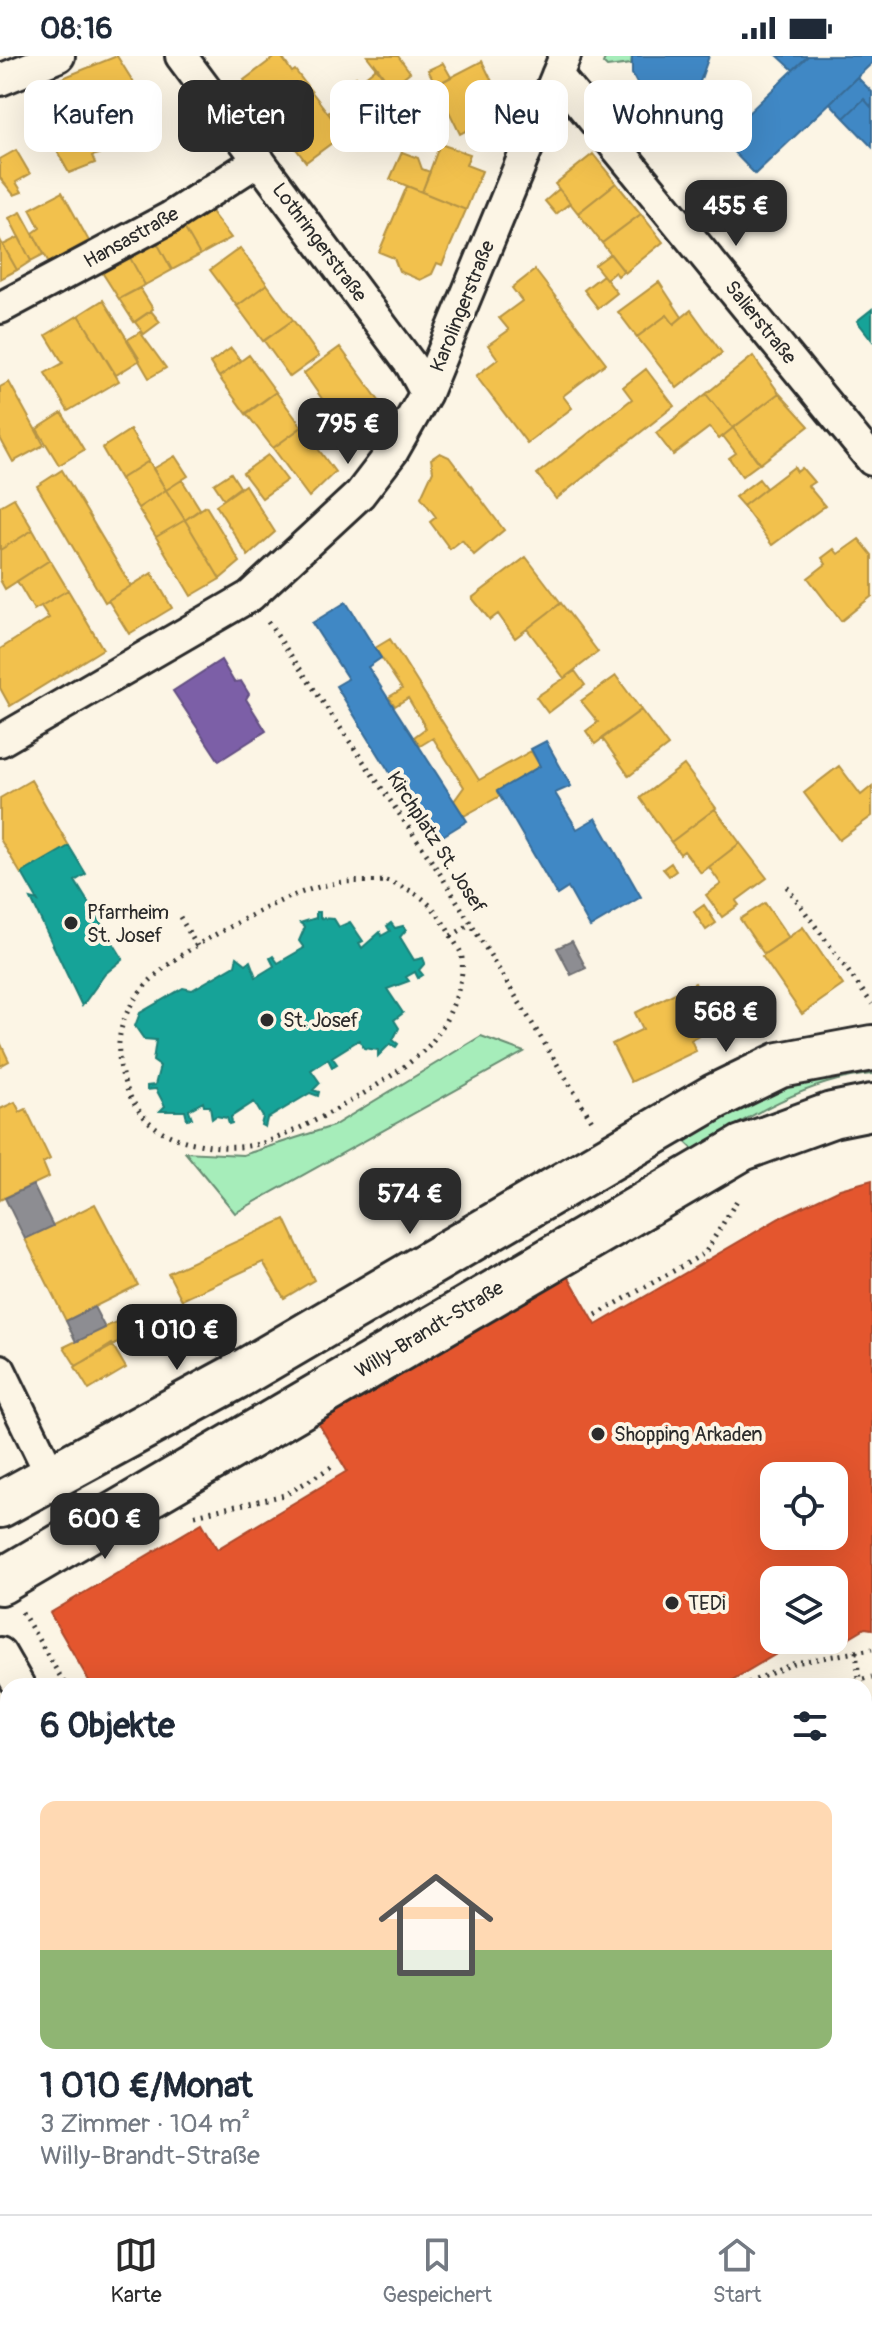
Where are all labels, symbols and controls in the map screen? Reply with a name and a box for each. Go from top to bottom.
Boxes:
text: 08:16 [40,10,113,47]
chip: Kaufen [24,80,162,152]
chip: Mieten [178,80,314,152]
chip: Filter [330,80,449,152]
chip: Neu [465,80,568,152]
chip: Wohnung [584,80,752,152]
street label: Lothringerstraße [267,178,373,307]
pin: 455 € [680,180,792,248]
text: 455 € [703,190,769,222]
street label: Hansastraße [79,201,183,274]
street label: Karolingerstraße [425,237,500,376]
street label: Salierstraße [719,275,802,369]
pin: 795 € [292,398,404,466]
text: 795 € [316,408,380,440]
street label: Kirchplatz St. Josef [382,767,492,918]
place label: Pfarrheim St. Josef [87,900,169,948]
marker: Pfarrheim St. Josef [62,914,80,932]
pin: 568 € [670,986,782,1054]
text: 568 € [693,996,759,1028]
place label: St. Josef [283,1008,359,1033]
marker: St. Josef [258,1011,276,1029]
pin: 574 € [354,1168,466,1236]
text: 574 € [377,1178,443,1210]
street label: Willy-Brandt-Straße [350,1275,508,1384]
pin: 1 010 € [103,1304,251,1372]
text: 1 010 € [135,1314,219,1346]
place label: Shopping Arkaden [614,1422,762,1447]
marker: Shopping Arkaden [589,1425,607,1443]
map controls [760,1462,848,1654]
button: locate [760,1462,848,1550]
pin: 600 € [49,1493,161,1561]
text: 600 € [68,1503,142,1535]
button: layers [760,1566,848,1654]
place label: TEDi [688,1591,726,1616]
marker: TEDi [663,1594,681,1612]
icon: filters [788,1704,832,1748]
text: 6 Objekte [40,1705,175,1748]
icon: home [364,1853,508,1997]
text: 1 010 €/Monat [40,2065,253,2108]
text: 3 Zimmer · 104 m² [40,2108,250,2140]
text: Willy-Brandt-Straße [40,2140,260,2172]
tab: Karte [110,2233,162,2309]
tab: Gespeichert [382,2233,492,2309]
tab: Start [713,2233,762,2309]

